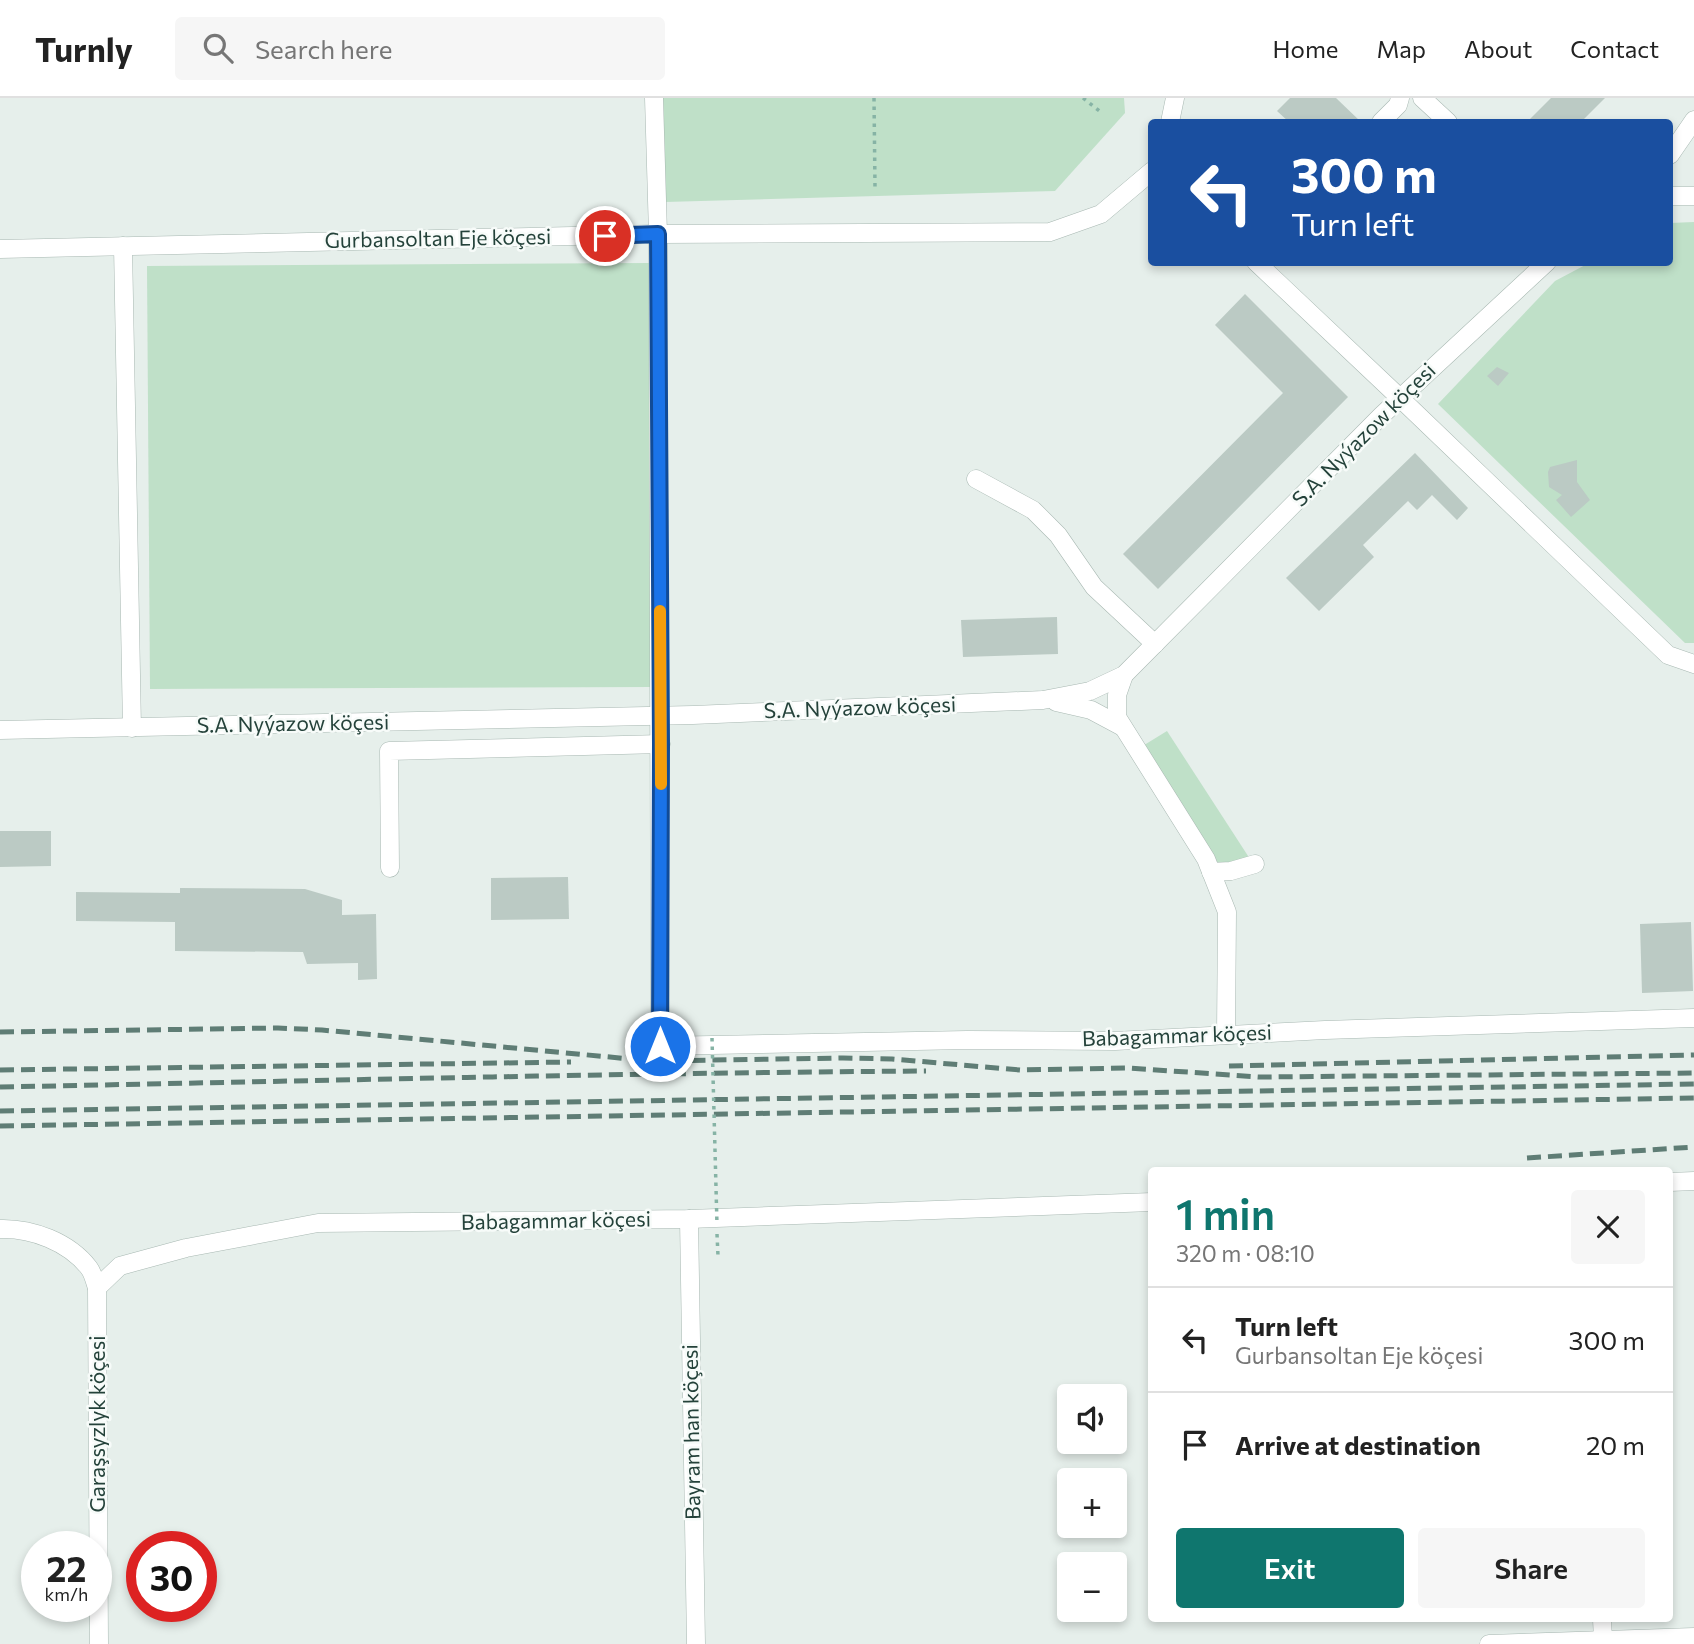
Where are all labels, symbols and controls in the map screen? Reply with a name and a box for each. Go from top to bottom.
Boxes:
search box [175,17,665,80]
text: Turnly [35,28,133,69]
icon: search [199,29,237,67]
text: Search here [255,33,392,64]
text: Home [1273,34,1339,63]
text: Map [1377,34,1426,63]
text: About [1464,34,1532,63]
text: Contact [1570,34,1659,63]
text: 300 m [1291,143,1437,203]
icon: left [1176,147,1267,238]
text: Turn left [1291,203,1415,243]
pin [575,206,635,266]
icon: arrive [586,217,624,255]
street label: Gurbansoltan Eje köçesi [324,223,552,252]
street label: S.A. Nyýazow köçesi [1286,357,1440,511]
street label: S.A. Nyýazow köçesi [763,691,957,722]
street label: S.A. Nyýazow köçesi [197,708,389,737]
position arrow [623,1009,697,1083]
street label: Babagammar köçesi [1082,1019,1272,1050]
text: 1 min [1176,1187,1275,1239]
button: close [1571,1190,1645,1264]
street label: Babagammar köçesi [461,1205,651,1234]
text: 320 m · 08:10 [1176,1239,1315,1267]
text: Turn left [1235,1310,1338,1341]
icon: left [1176,1321,1214,1359]
text: 300 m [1569,1324,1645,1355]
street label: Garaşsyzlyk köçesi [84,1335,109,1513]
text: Gurbansoltan Eje köçesi [1235,1341,1483,1369]
street label: Bayram han köçesi [676,1344,705,1520]
map controls [1057,1384,1127,1622]
button: sound [1057,1384,1127,1454]
icon: arrive [1176,1426,1214,1464]
text: Arrive at destination [1235,1429,1481,1460]
text: 20 m [1586,1429,1645,1460]
button: + [1057,1468,1127,1538]
button: Exit [1176,1528,1404,1608]
button: Share [1418,1528,1645,1608]
speed limit sign: 30 [126,1531,217,1622]
text: 22 [47,1546,86,1589]
button: − [1057,1552,1127,1622]
text: km/h [45,1583,88,1605]

